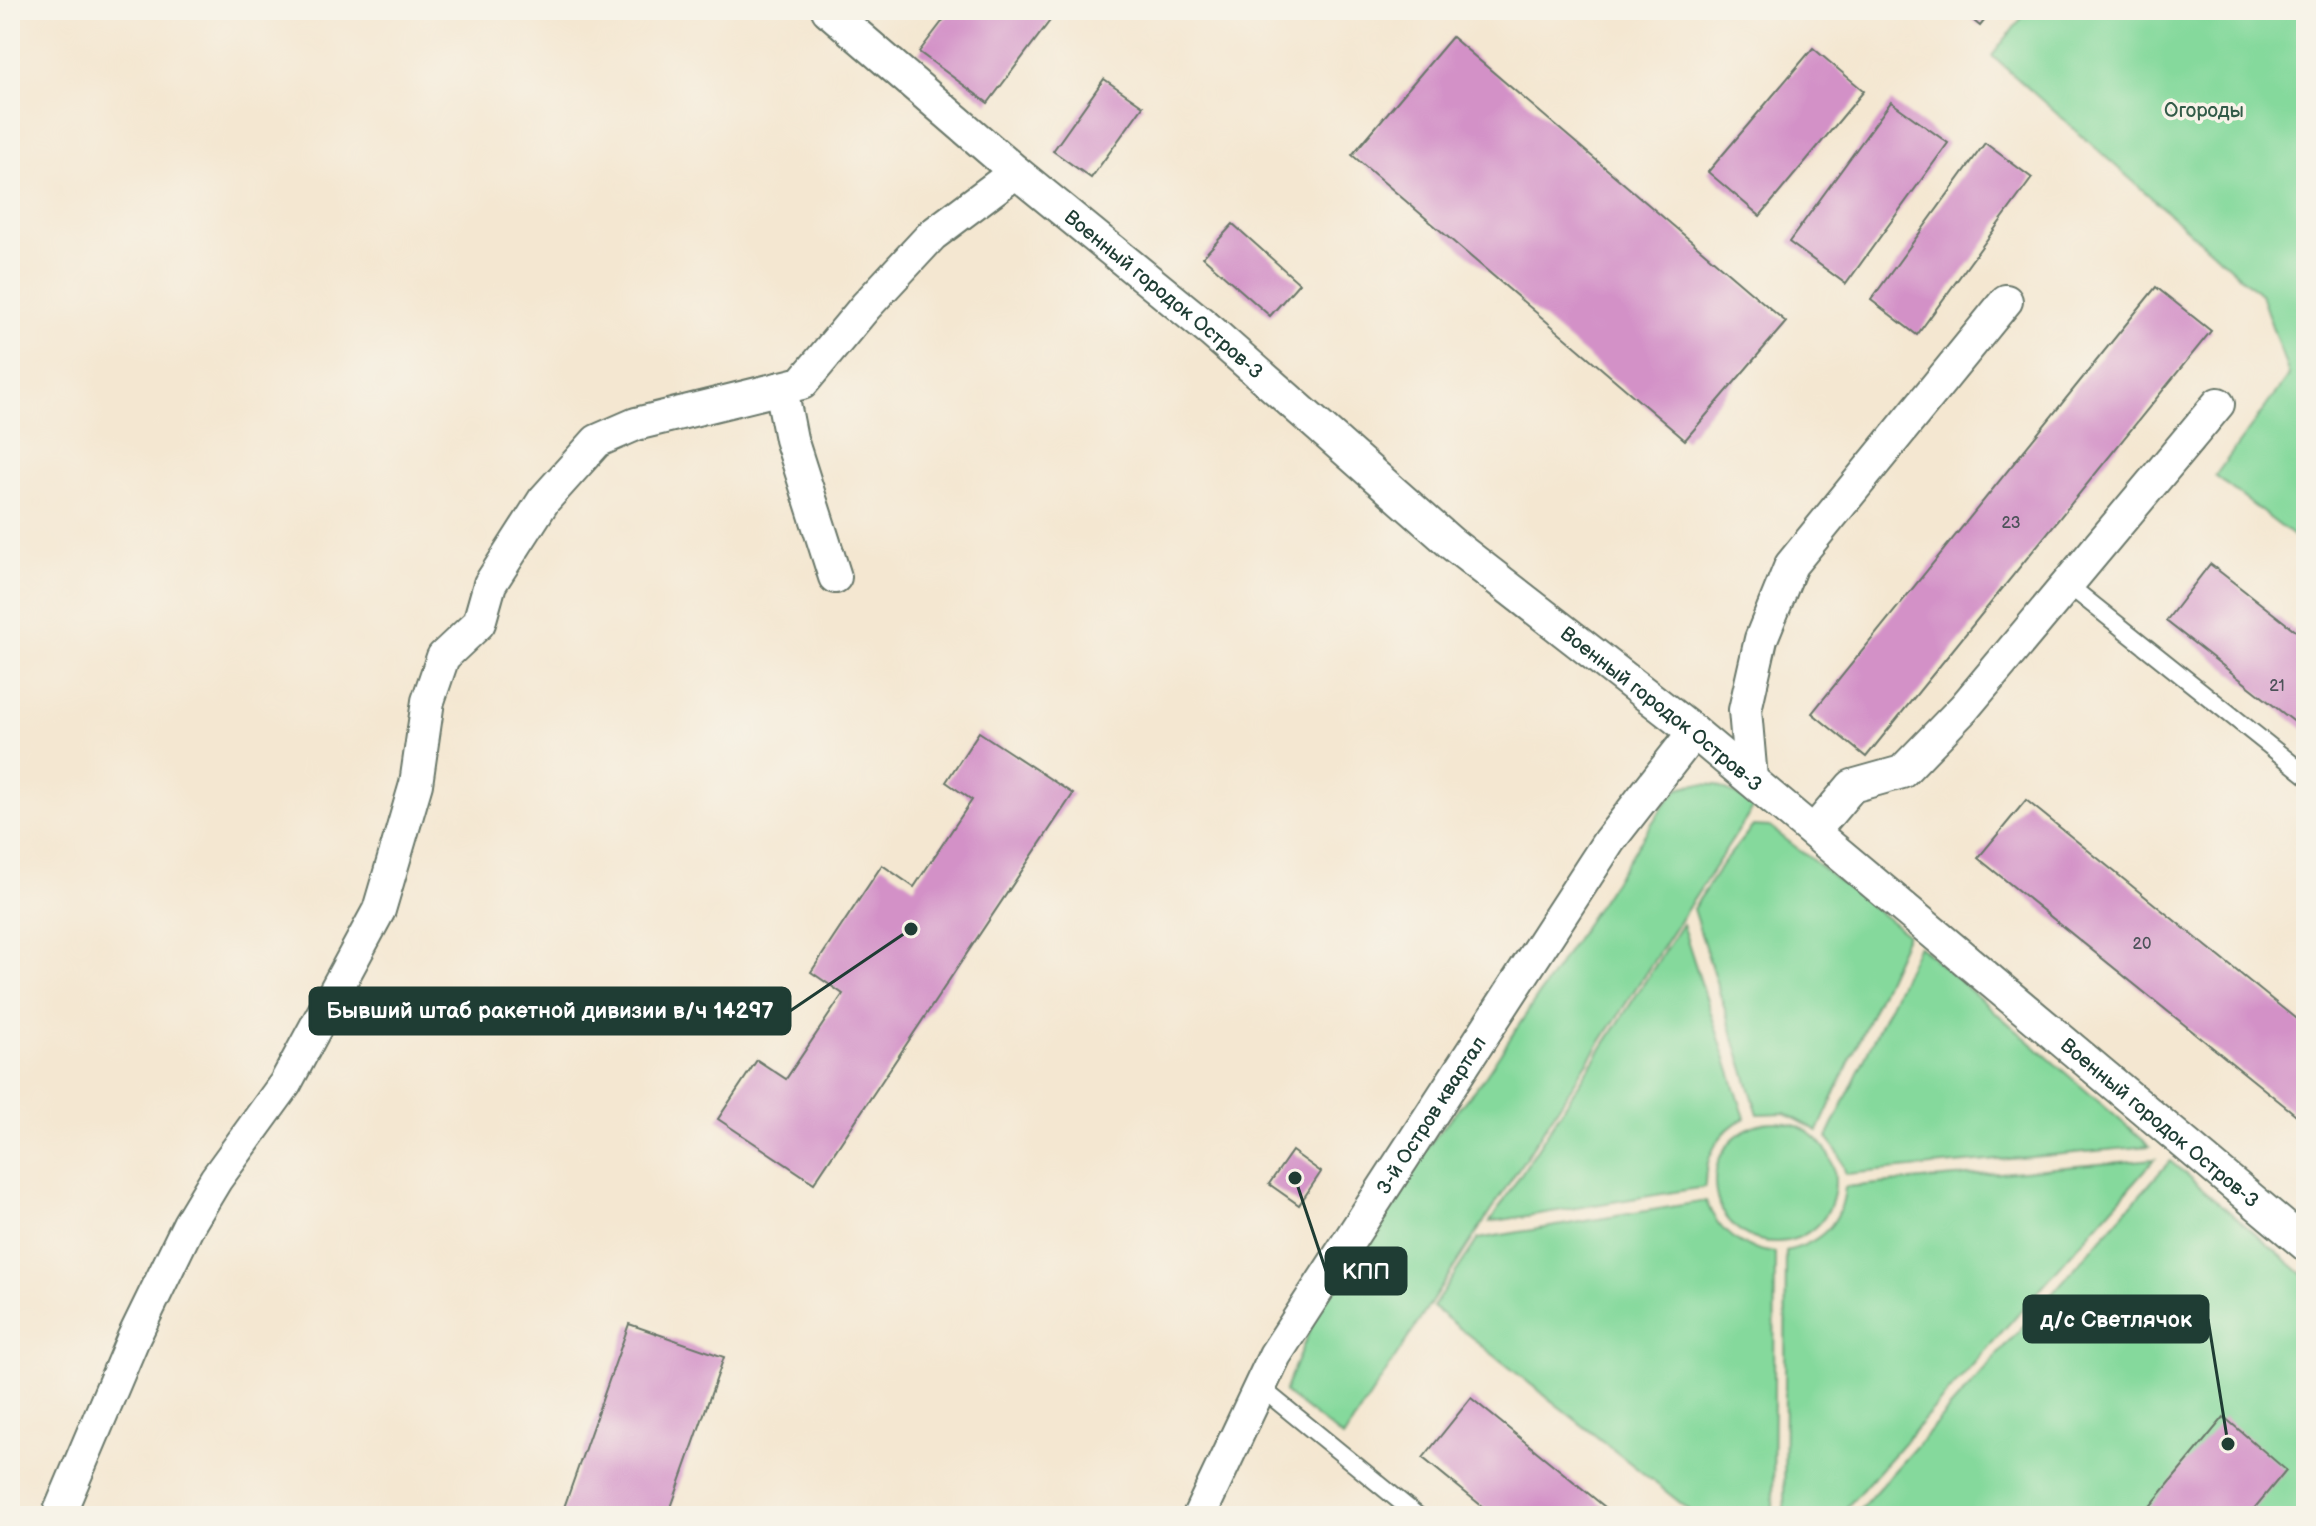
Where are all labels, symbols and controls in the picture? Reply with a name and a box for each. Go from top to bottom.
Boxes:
park label: Огороды [2164,99,2244,123]
street label: Военный городок Остров-3 [1059,205,1268,384]
house number: 23 [2002,514,2021,533]
street label: Военный городок Остров-3 [1555,622,1767,797]
house number: 21 [2269,677,2285,696]
house number: 20 [2133,935,2151,954]
callout: Бывший штаб ракетной дивизии в/ч 14297 [310,988,790,1034]
text: Бывший штаб ракетной дивизии в/ч 14297 [326,998,774,1025]
street label: 3-й Остров квартал [1372,1032,1492,1199]
street label: Военный городок Остров-3 [2055,1034,2263,1213]
callout: КПП [1326,1248,1406,1294]
text: КПП [1342,1259,1390,1286]
callout: д/с Светлячок [2024,1296,2208,1342]
text: д/с Светлячок [2039,1307,2192,1334]

